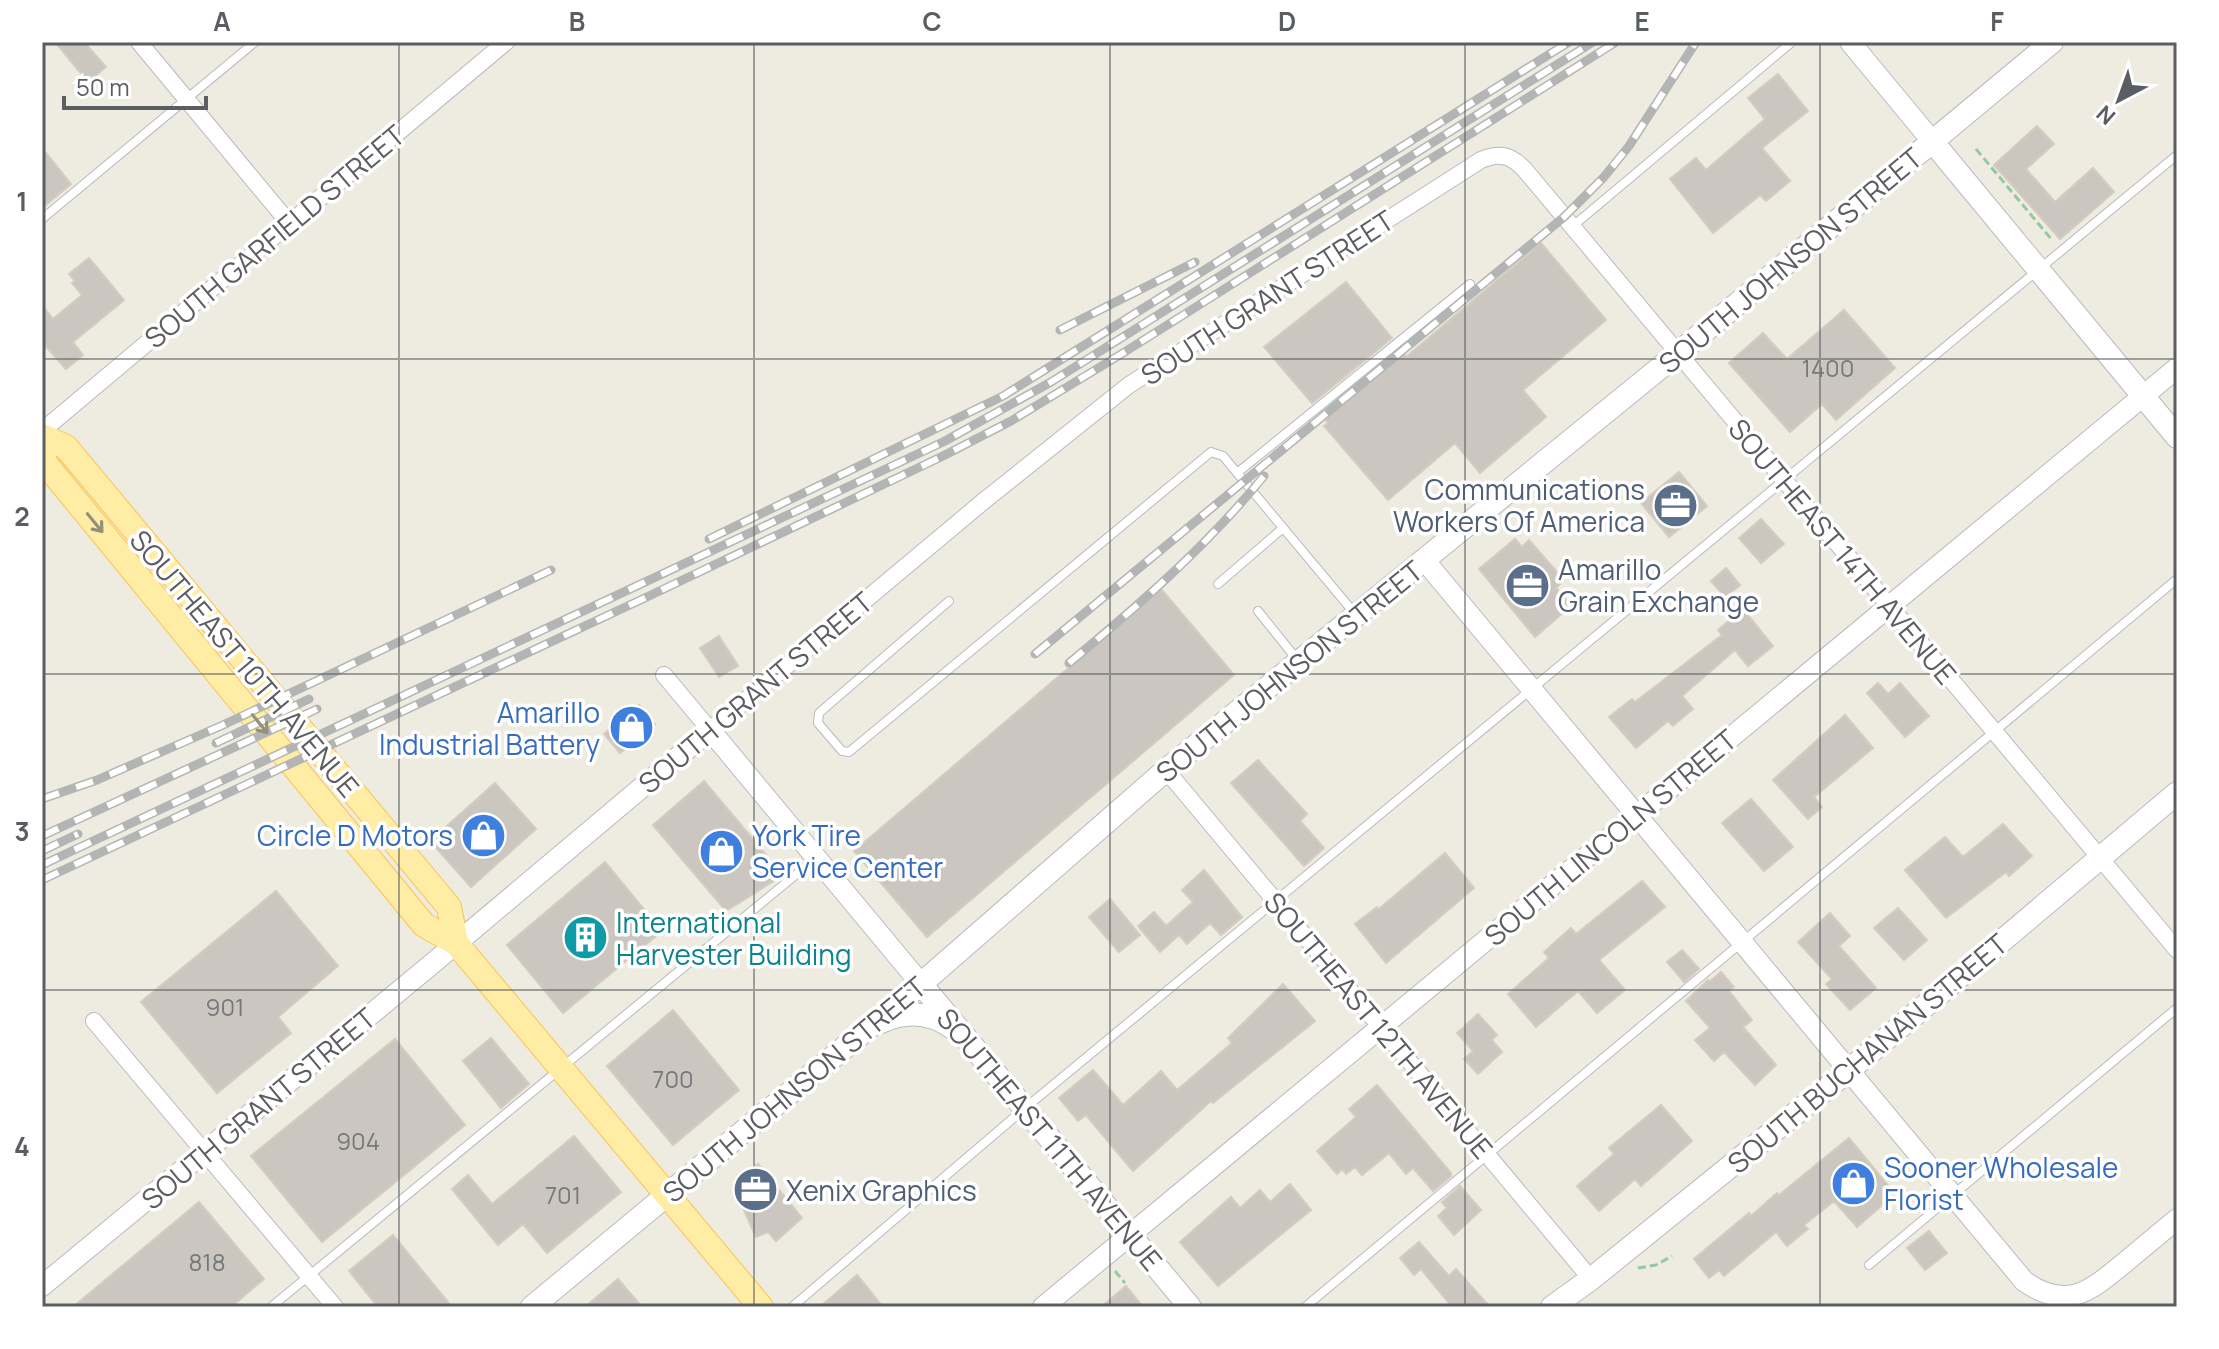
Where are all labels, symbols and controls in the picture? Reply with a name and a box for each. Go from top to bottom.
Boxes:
text: A [213,3,231,39]
text: B [569,3,585,39]
text: C [922,3,942,39]
text: D [1278,3,1296,39]
text: E [1634,3,1650,39]
text: F [1990,3,2004,39]
scale bar [64,60,206,110]
north arrow [2079,60,2159,140]
text: 50 m [76,70,130,103]
text: N [2090,99,2122,132]
street label: SOUTH GARFIELD STREET [136,116,412,356]
street label: SOUTH JOHNSON STREET [1650,138,1930,381]
text: 1 [16,183,28,219]
street label: SOUTH GRANT STREET [1133,201,1401,393]
house number: 1400 [1802,351,1854,384]
street label: SOUTHEAST 14TH AVENUE [1721,410,1965,692]
place label: Communications Workers Of America [1393,470,1645,540]
office icon: Communications Workers Of America [1652,481,1700,529]
text: 2 [14,498,30,534]
one-way arrow [86,513,104,533]
street label: SOUTHEAST 10TH AVENUE [122,521,368,805]
place label: Amarillo Grain Exchange [1558,550,1759,620]
street label: SOUTH JOHNSON STREET [1148,551,1430,790]
office icon: Amarillo Grain Exchange [1503,561,1551,609]
street label: SOUTH GRANT STREET [630,583,880,801]
place label: Amarillo Industrial Battery [379,693,600,763]
shop icon: Amarillo Industrial Battery [607,704,655,752]
one-way arrow [250,714,268,735]
street label: SOUTH LINCOLN STREET [1476,720,1744,954]
shop icon: Circle D Motors [460,811,508,859]
text: 3 [14,813,30,849]
place label: Circle D Motors [257,816,453,854]
place label: York Tire Service Center [752,816,943,886]
shop icon: York Tire Service Center [697,827,745,875]
street label: SOUTHEAST 12TH AVENUE [1256,884,1502,1166]
place label: International Harvester Building [616,903,851,973]
building icon: International Harvester Building [561,914,609,962]
street label: SOUTH BUCHANAN STREET [1719,924,2015,1181]
street label: SOUTH JOHNSON STREET [654,967,934,1210]
house number: 901 [206,990,244,1023]
street label: SOUTH GRANT STREET [133,999,383,1217]
street label: SOUTHEAST 11TH AVENUE [929,1000,1171,1278]
house number: 700 [652,1062,694,1095]
house number: 904 [336,1124,380,1157]
text: 4 [14,1128,30,1164]
place label: Sooner Wholesale Florist [1884,1148,2118,1218]
shop icon: Sooner Wholesale Florist [1829,1159,1877,1207]
office icon: Xenix Graphics [731,1166,779,1214]
place label: Xenix Graphics [786,1171,977,1209]
house number: 701 [545,1178,581,1211]
house number: 818 [188,1245,226,1278]

